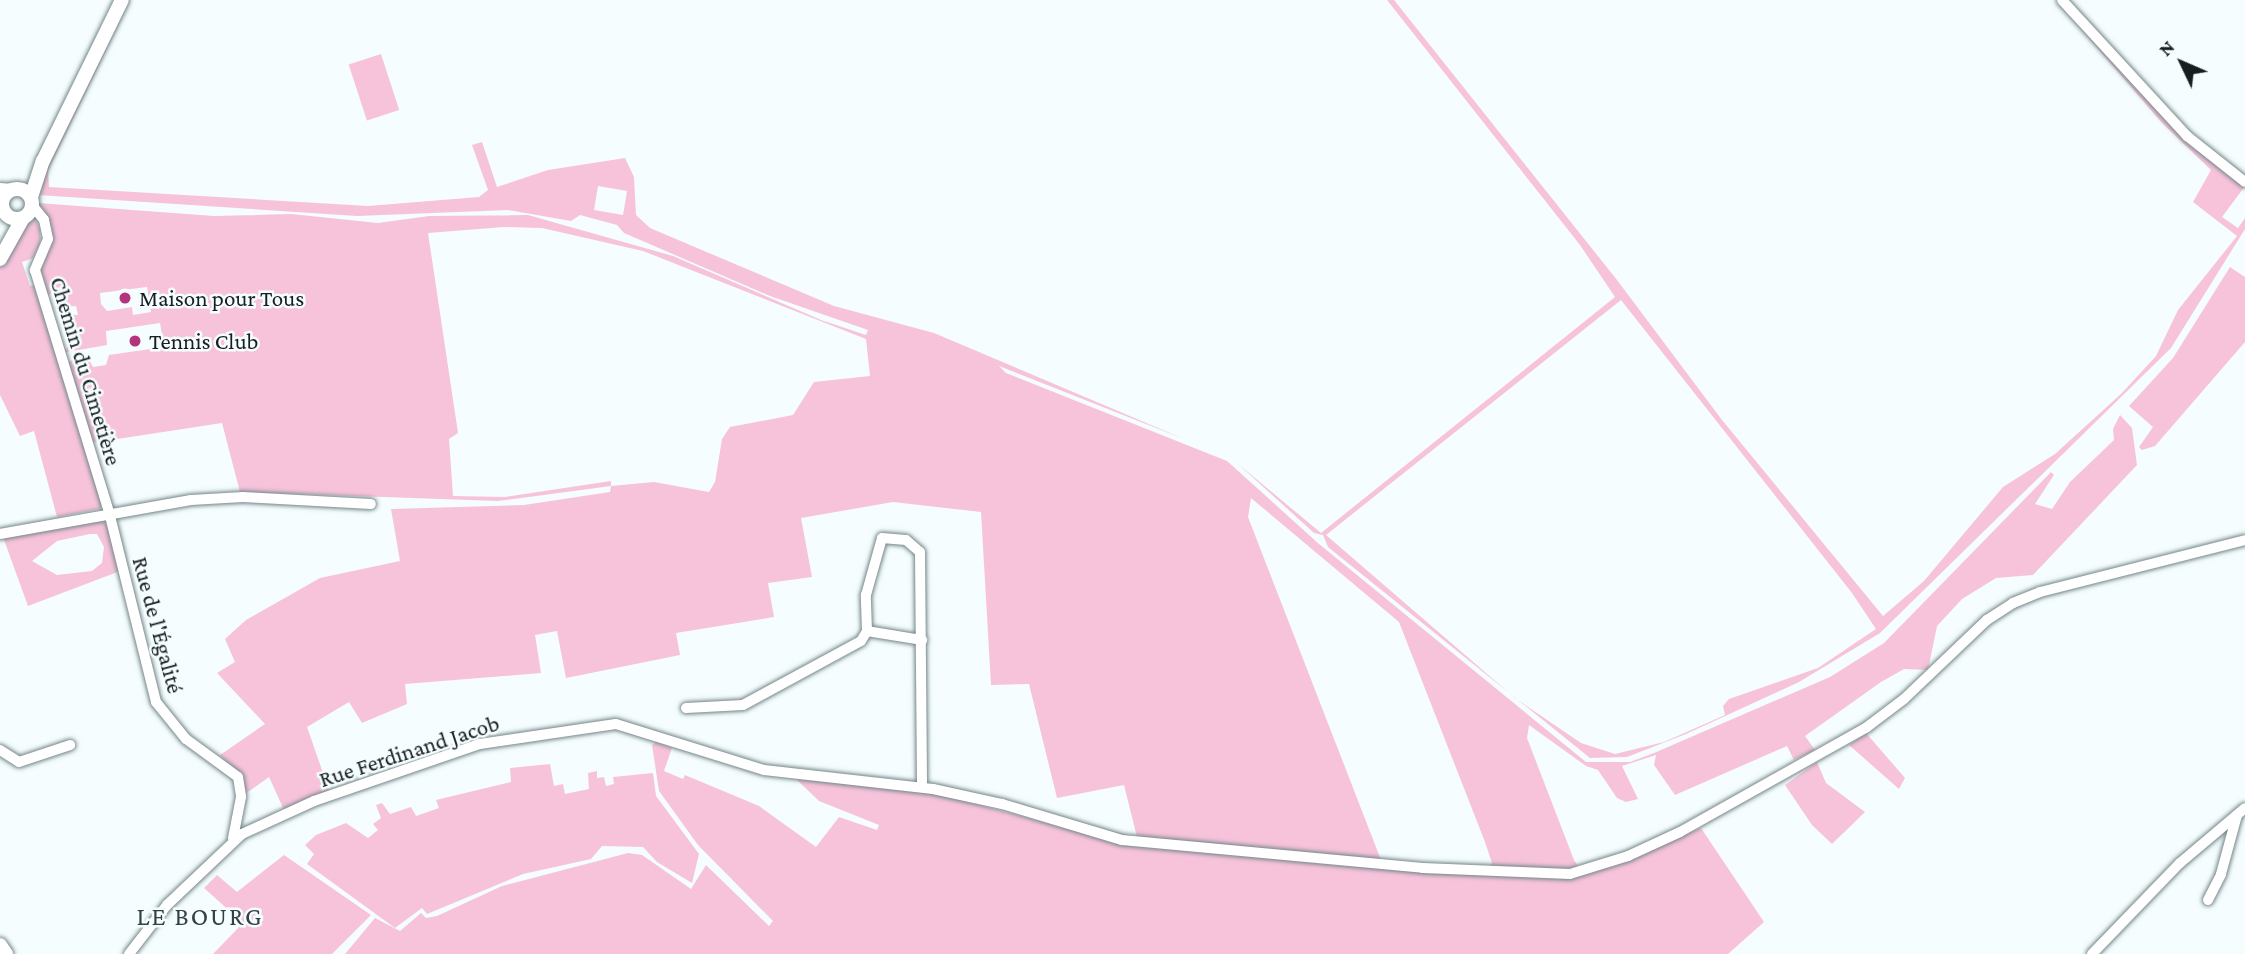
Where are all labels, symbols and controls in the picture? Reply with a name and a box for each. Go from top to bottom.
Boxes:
north arrow [2147,28,2217,98]
text: N [2154,36,2179,60]
street label: Chemin du Cimetière [44,273,128,469]
place label: Maison pour Tous [139,284,304,312]
marker: Maison pour Tous [117,290,133,306]
place label: Tennis Club [149,327,258,355]
marker: Tennis Club [127,333,143,349]
street label: Rue de l'Égalité [126,554,190,696]
street label: Rue Ferdinand Jacob [315,709,503,793]
district label: LE BOURG [137,901,263,933]

